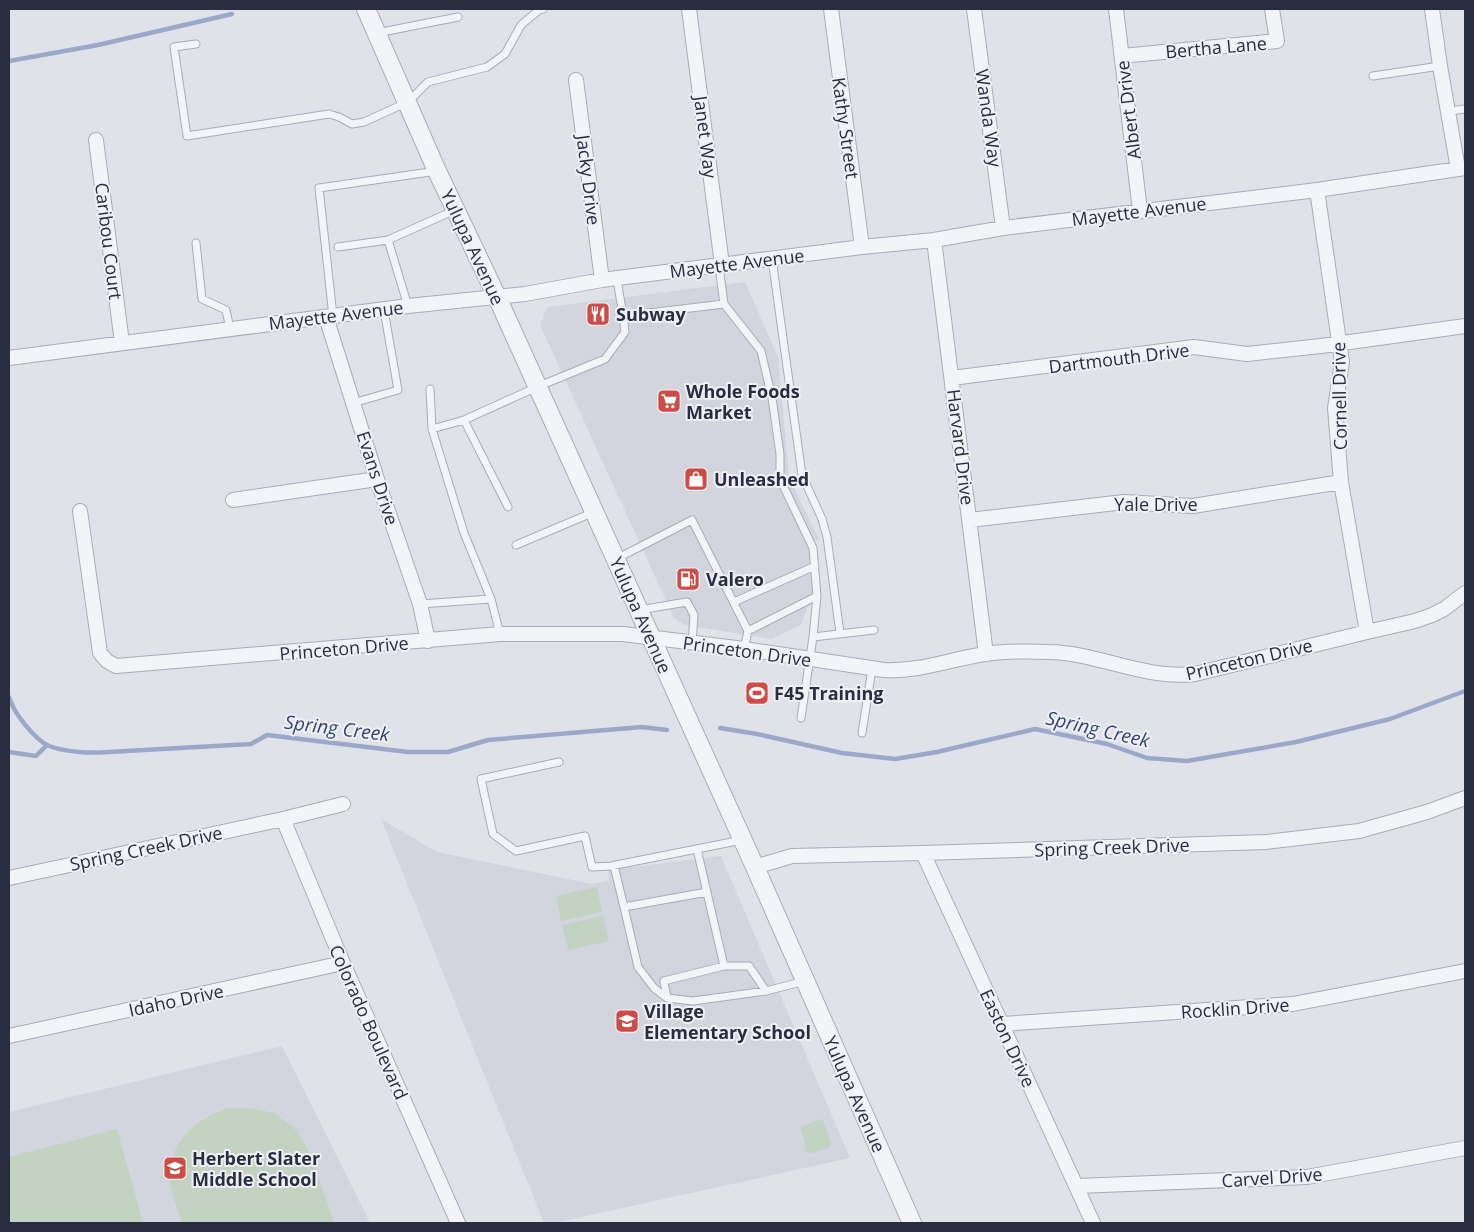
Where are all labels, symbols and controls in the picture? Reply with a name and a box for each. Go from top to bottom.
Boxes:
street label: Bertha Lane [1164,31,1268,63]
street label: Albert Drive [1110,59,1146,161]
street label: Wanda Way [970,67,1008,170]
street label: Kathy Street [827,76,865,180]
street label: Janet Way [689,93,723,180]
street label: Jacky Drive [571,132,606,226]
street label: Caribou Court [90,181,128,301]
street label: Yulupa Avenue [436,185,510,309]
street label: Mayette Avenue [1070,191,1208,231]
street label: Mayette Avenue [668,243,806,283]
street label: Mayette Avenue [267,295,405,335]
restaurant icon: Subway [585,301,611,327]
place label: Subway [616,302,686,326]
street label: Dartmouth Drive [1047,337,1191,379]
street label: Cornell Drive [1326,342,1352,450]
place label: Whole Foods Market [686,379,800,424]
supermarket icon: Whole Foods Market [656,388,682,414]
street label: Harvard Drive [942,388,980,506]
street label: Evans Drive [352,428,404,528]
shop icon: Unleashed [683,466,709,492]
place label: Unleashed [714,467,809,491]
street label: Yale Drive [1114,492,1198,516]
street label: Yulupa Avenue [605,553,677,677]
fuel station icon: Valero [675,566,701,592]
place label: Valero [706,567,764,591]
street label: Princeton Drive [278,630,410,666]
street label: Princeton Drive [681,630,813,672]
street label: Princeton Drive [1183,633,1315,685]
sports icon: F45 Training [744,680,770,706]
place label: F45 Training [774,681,883,705]
water label: Spring Creek [1044,704,1153,754]
water label: Spring Creek [283,709,392,747]
street label: Spring Creek Drive [68,820,224,876]
street label: Spring Creek Drive [1034,832,1190,862]
street label: Colorado Boulevard [324,941,414,1103]
street label: Idaho Drive [126,978,226,1022]
street label: Easton Drive [975,985,1041,1091]
street label: Rocklin Drive [1180,992,1290,1024]
place label: Village Elementary School [644,999,811,1044]
school or university icon: Village Elementary School [614,1008,640,1034]
street label: Yulupa Avenue [819,1032,891,1156]
place label: Herbert Slater Middle School [192,1146,320,1191]
school or university icon: Herbert Slater Middle School [162,1155,188,1181]
street label: Carvel Drive [1221,1162,1323,1192]

